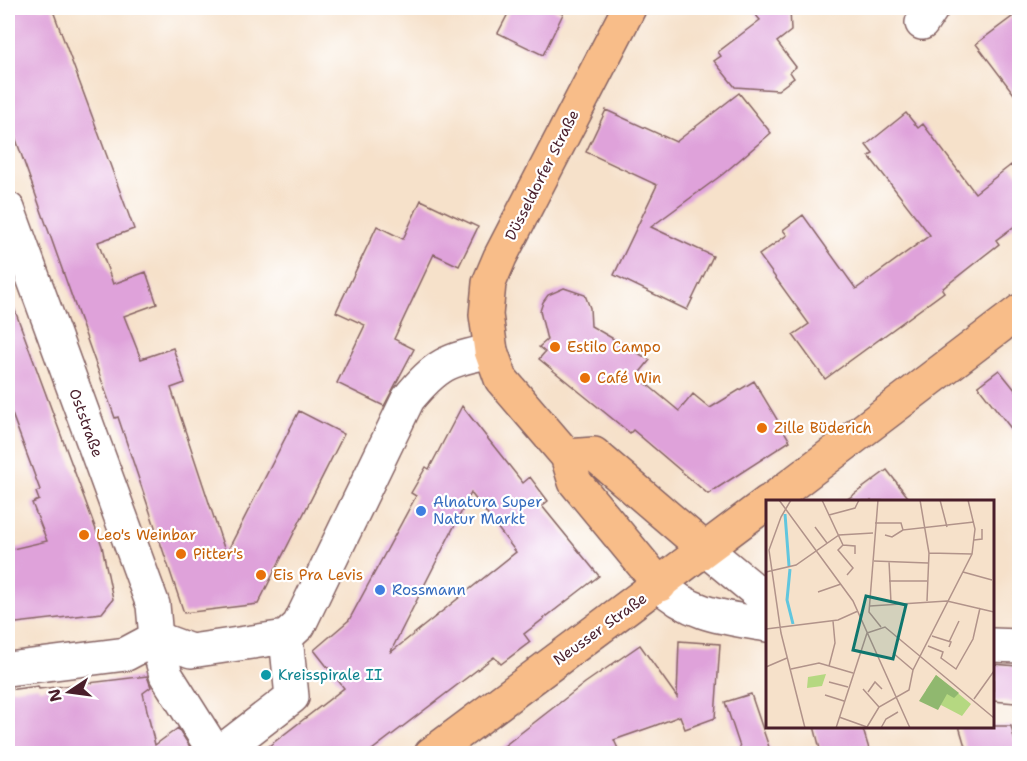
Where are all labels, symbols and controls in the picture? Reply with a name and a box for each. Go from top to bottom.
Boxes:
street label: Düsseldorfer Straße [500,106,584,244]
place label: Estilo Campo [567,337,661,357]
marker: Estilo Campo [548,340,562,354]
place label: Café Win [597,368,661,388]
marker: Café Win [578,371,592,385]
street label: Oststraße [64,386,108,460]
place label: Zille Büderich [774,418,872,438]
marker: Zille Büderich [755,421,769,435]
place label: Alnatura Super Natur Markt [433,492,542,529]
inset map [766,500,994,728]
marker: Alnatura Super Natur Markt [414,504,428,518]
place label: Leo's Weinbar [96,525,196,545]
marker: Leo's Weinbar [77,528,91,542]
place label: Pitter's [193,544,243,564]
marker: Pitter's [174,547,188,561]
place label: Eis Pra Levis [273,565,363,585]
marker: Eis Pra Levis [254,568,268,582]
place label: Rossmann [392,580,466,600]
marker: Rossmann [373,583,387,597]
street label: Neusser Straße [549,588,651,670]
north arrow [39,662,99,722]
place label: Kreisspirale II [278,665,382,685]
marker: Kreisspirale II [259,668,273,682]
text: N [43,687,67,704]

